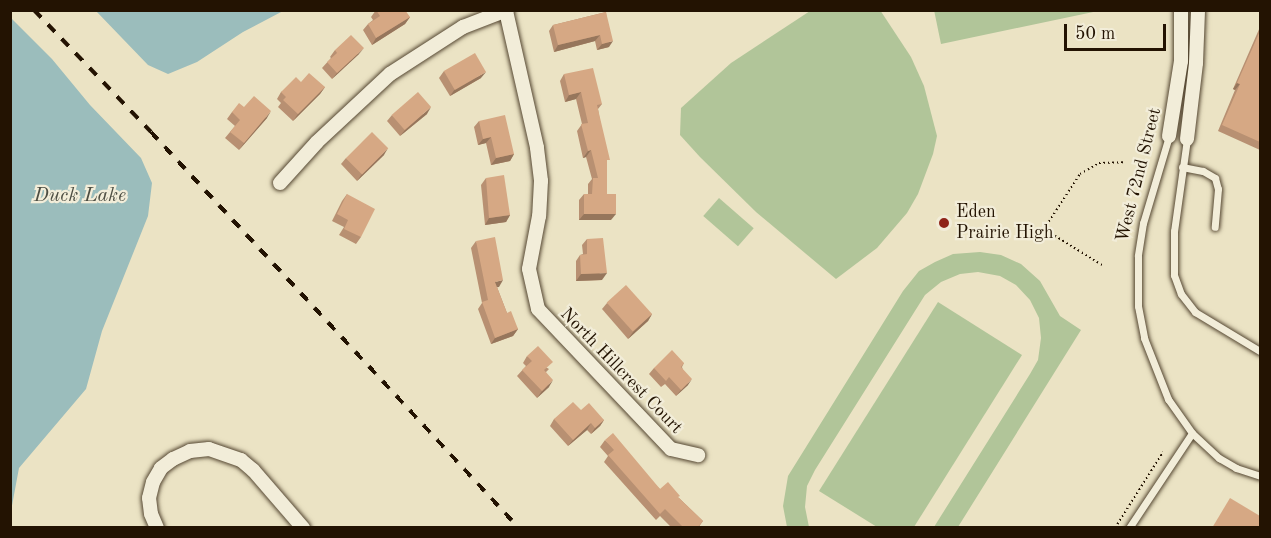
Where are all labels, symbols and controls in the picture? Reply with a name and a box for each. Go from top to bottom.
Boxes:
scale bar [1067,12,1169,50]
text: 50 m [1075,25,1115,43]
street label: West 72nd Street [1112,106,1166,244]
water label: Duck Lake [34,184,126,208]
place label: Eden Prairie High [956,202,1053,244]
marker: Eden Prairie High [937,216,951,230]
street label: North Hillcrest Court [555,303,687,439]

